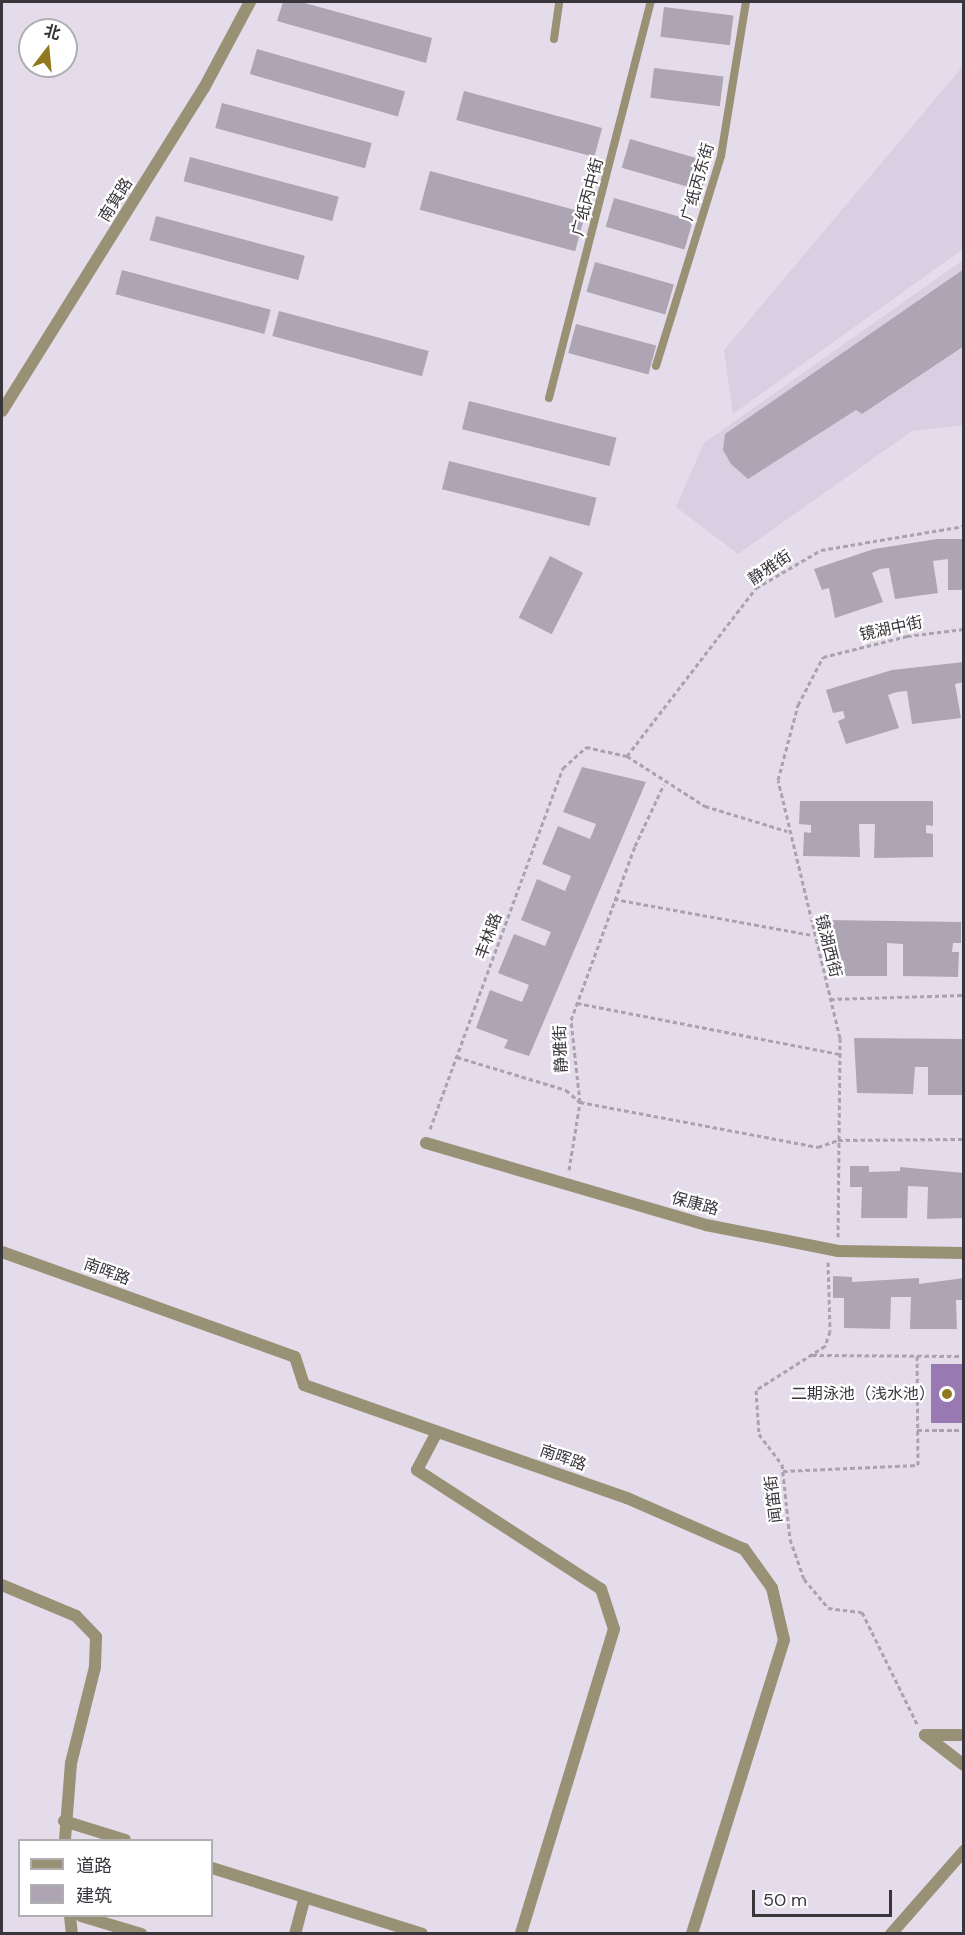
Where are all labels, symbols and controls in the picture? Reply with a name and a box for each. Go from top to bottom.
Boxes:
north arrow [18,18,78,78]
text: 北 [42,20,63,44]
street label: 广纸丙东街 [678,141,718,223]
street label: 广纸丙中街 [568,156,608,238]
street label: 南箕路 [95,175,137,225]
street label: 静雅街 [745,547,795,589]
street label: 镜湖中街 [858,613,924,645]
street label: 丰林路 [472,910,506,962]
street label: 镜湖西街 [811,913,845,979]
street label: 静雅街 [551,1025,571,1073]
street label: 保康路 [669,1189,721,1219]
street label: 南晖路 [81,1255,133,1289]
place label: 二期泳池（浅水池） [791,1384,935,1404]
marker: 二期泳池（浅水池） [940,1387,954,1401]
street label: 南晖路 [537,1441,589,1475]
street label: 闻笛街 [762,1474,786,1524]
legend [18,1839,213,1917]
text: 道路 [76,1854,112,1878]
scale bar [755,1878,894,1916]
text: 建筑 [76,1884,112,1908]
text: 50 m [763,1888,807,1912]

